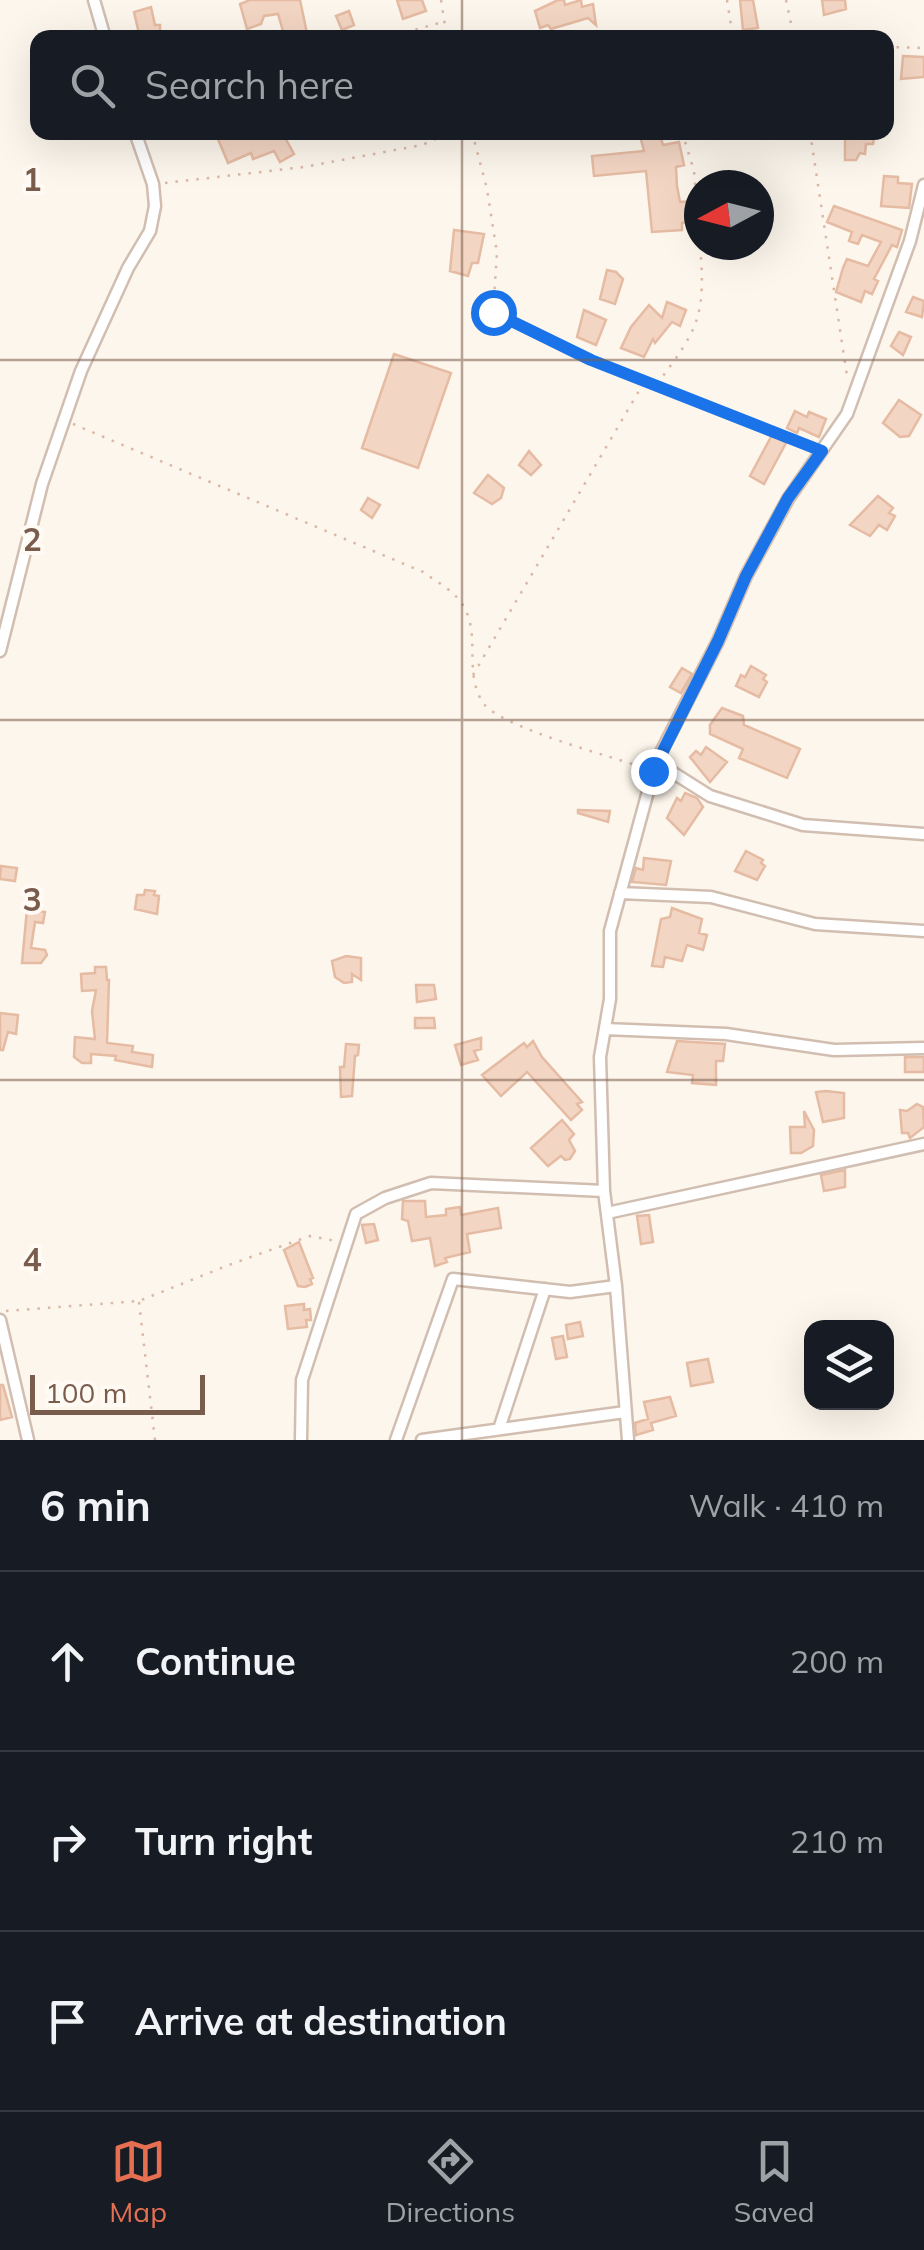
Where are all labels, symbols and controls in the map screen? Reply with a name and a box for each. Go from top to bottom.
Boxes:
search box [30,30,894,140]
icon: search [65,58,120,113]
text: Search here [145,61,354,109]
text: 1 [22,159,42,199]
north arrow [684,170,774,260]
route start [471,290,517,336]
text: 2 [22,519,42,559]
route end [631,749,677,795]
text: 3 [22,879,42,919]
text: 4 [22,1239,42,1279]
map controls [804,1320,894,1410]
button: layers [804,1320,894,1410]
scale bar [30,1370,205,1414]
text: 100 m [45,1375,127,1410]
text: 6 min [40,1479,151,1532]
text: Walk · 410 m [689,1485,884,1525]
icon: ahead [40,1634,95,1689]
text: Continue [135,1637,296,1685]
text: 200 m [790,1641,884,1681]
icon: right [40,1814,95,1869]
text: Turn right [135,1817,312,1865]
text: 210 m [790,1821,884,1861]
icon: arrive [40,1994,95,2049]
text: Arrive at destination [135,1997,507,2045]
tab: Map [109,2134,167,2229]
tab: Directions [386,2134,515,2229]
tab: Saved [734,2134,815,2229]

